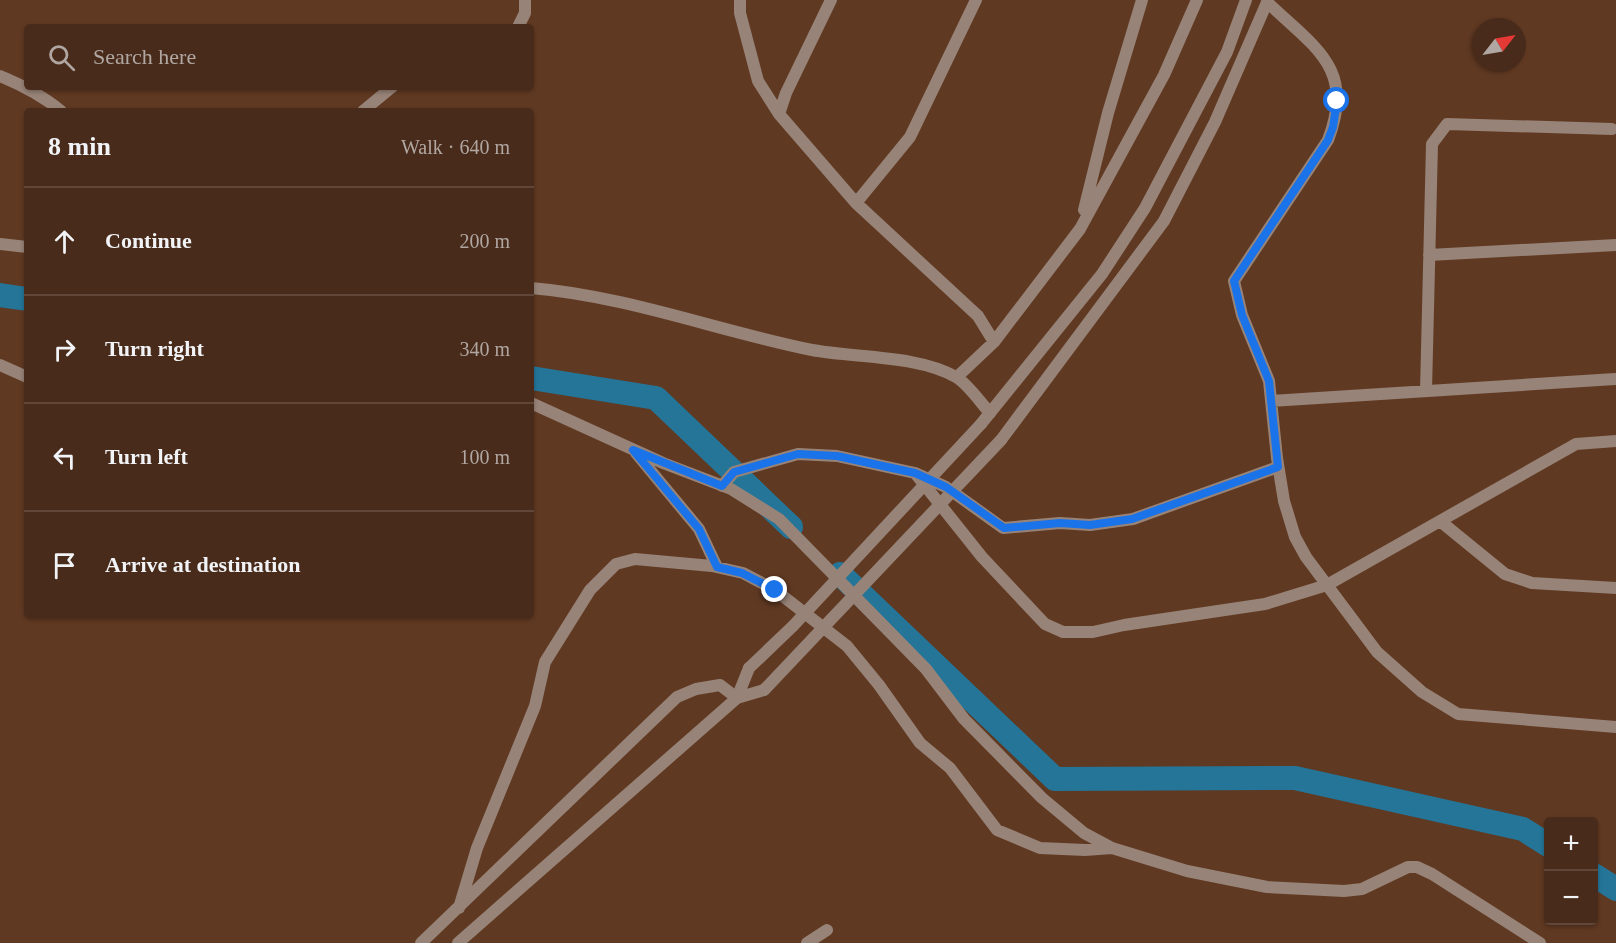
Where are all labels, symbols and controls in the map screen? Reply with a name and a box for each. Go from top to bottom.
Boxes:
north arrow [1472,18,1526,72]
search box [24,24,534,90]
icon: search [45,41,78,74]
text: Search here [93,44,196,69]
route start [1323,87,1349,113]
text: 8 min [48,132,111,161]
text: Walk · 640 m [401,136,510,158]
icon: ahead [48,225,81,258]
text: Continue [105,228,192,253]
text: 200 m [459,230,510,252]
icon: right [48,333,81,366]
text: Turn right [105,336,204,361]
text: 340 m [459,338,510,360]
icon: left [48,441,81,474]
text: Turn left [105,444,188,469]
text: 100 m [459,446,510,468]
icon: arrive [48,549,81,582]
text: Arrive at destination [105,552,301,577]
route end [761,576,787,602]
map controls [1544,817,1598,925]
button: + [1544,817,1598,871]
button: − [1544,871,1598,925]

